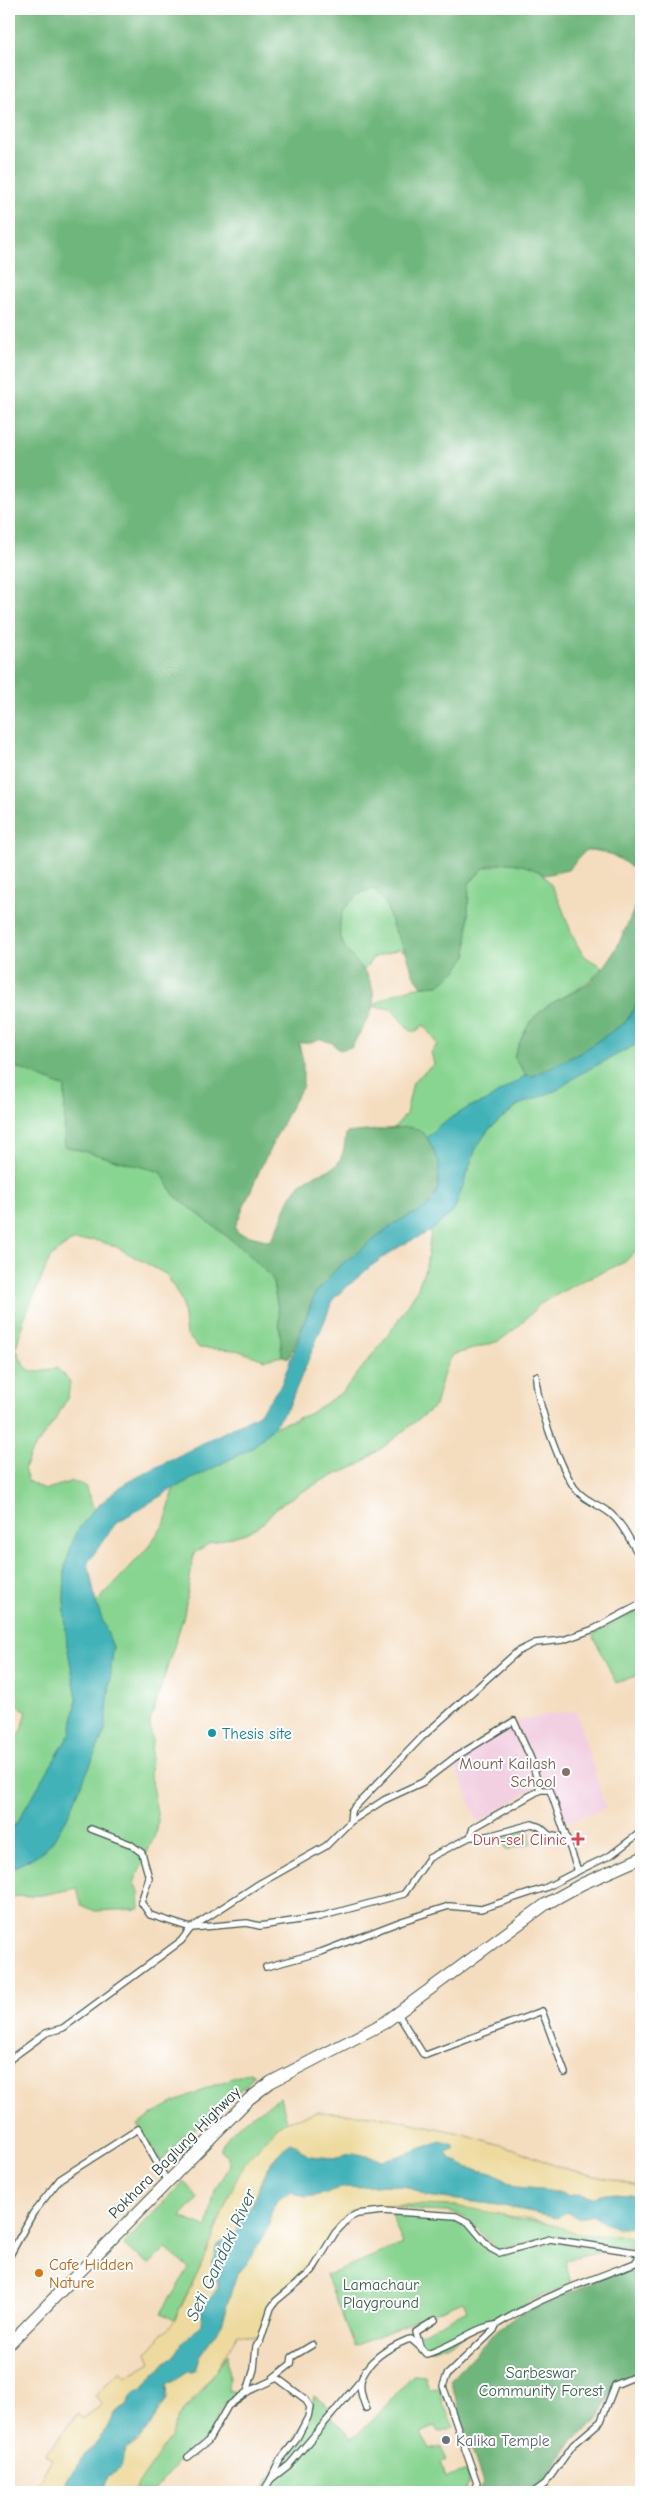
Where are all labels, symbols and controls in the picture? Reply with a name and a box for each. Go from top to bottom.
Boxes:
place label: Thesis site [222,1725,292,1743]
marker: Thesis site [206,1727,218,1739]
place label: Mount Kailash School [459,1755,556,1791]
marker: Mount Kailash School [560,1766,572,1778]
place label: Dun-sel Clinic [473,1831,567,1849]
marker: Dun-sel Clinic [571,1832,585,1846]
street label: Pokhara Baglung Highway [105,2082,245,2222]
water label: Seti Gandaki River [182,2185,262,2324]
place label: Cafe Hidden Nature [49,2256,134,2292]
marker: Cafe Hidden Nature [33,2267,45,2279]
park label: Lamachaur Playground [343,2276,420,2312]
park label: Sarbeswar Community Forest [479,2364,604,2400]
place label: Kalika Temple [456,2432,550,2450]
marker: Kalika Temple [440,2434,452,2446]

